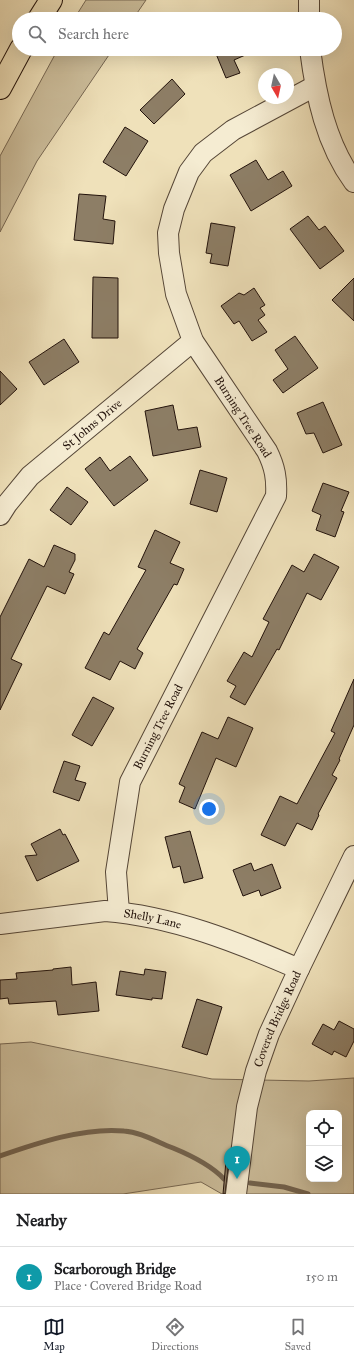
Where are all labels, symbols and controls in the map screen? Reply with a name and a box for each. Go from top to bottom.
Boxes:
search box [12,12,342,56]
icon: search [26,23,48,45]
text: Search here [58,25,129,43]
north arrow [258,68,294,104]
street label: Burning Tree Road [211,374,274,461]
street label: St Johns Drive [60,396,125,453]
street label: Burning Tree Road [131,682,186,772]
your location [199,799,219,819]
street label: Shelly Lane [123,906,183,932]
street label: Covered Bridge Road [251,969,304,1069]
map controls [306,1110,342,1182]
button: locate [306,1110,342,1146]
pin: 1 [224,1146,250,1179]
button: layers [306,1146,342,1182]
text: Nearby [16,1210,67,1231]
text: Scarborough Bridge [54,1260,176,1278]
text: 1 [26,1269,32,1285]
text: 150 m [306,1269,338,1285]
text: Place · Covered Bridge Road [54,1278,202,1294]
tab: Map [43,1316,65,1353]
tab: Directions [151,1316,199,1353]
tab: Saved [285,1316,311,1353]

